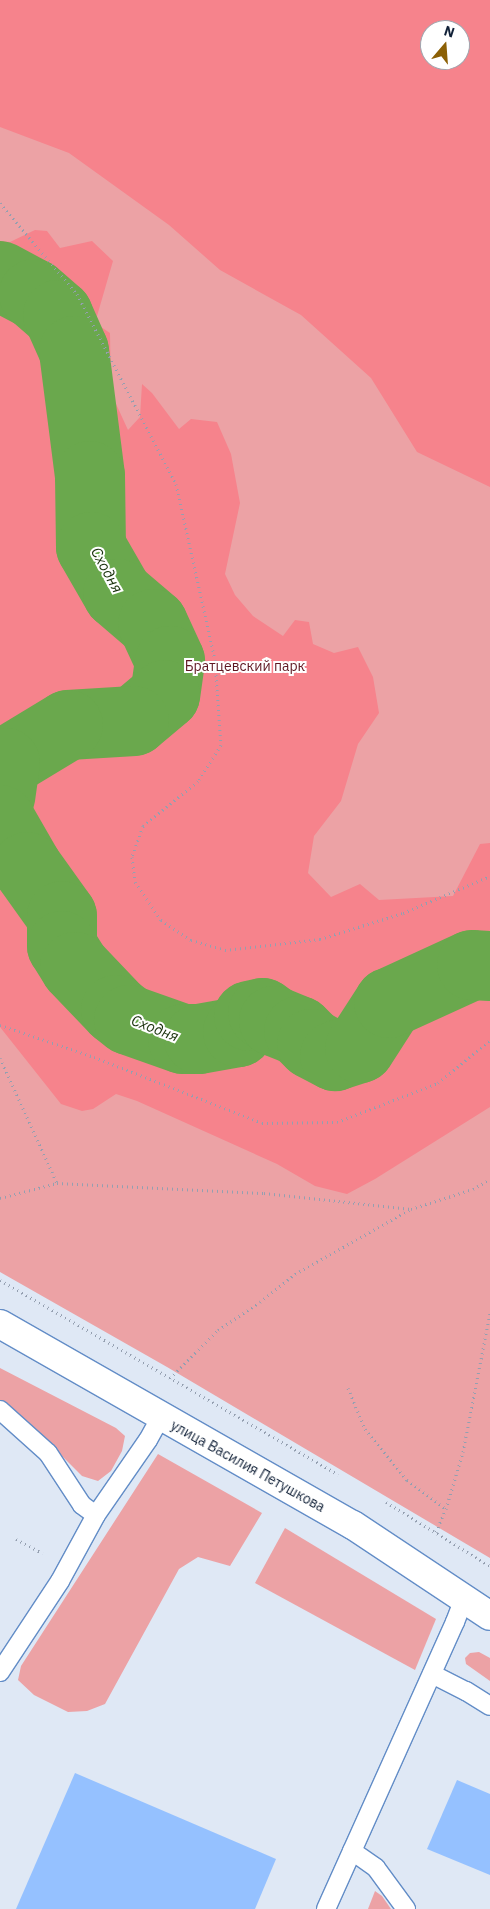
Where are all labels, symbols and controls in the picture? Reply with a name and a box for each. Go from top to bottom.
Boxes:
north arrow [420,20,470,70]
text: N [442,22,457,42]
water label: Сходня [87,544,127,596]
park label: Братцевский парк [185,658,305,674]
water label: Сходня [129,1011,181,1045]
street label: улица Василия Петушкова [168,1417,328,1515]

